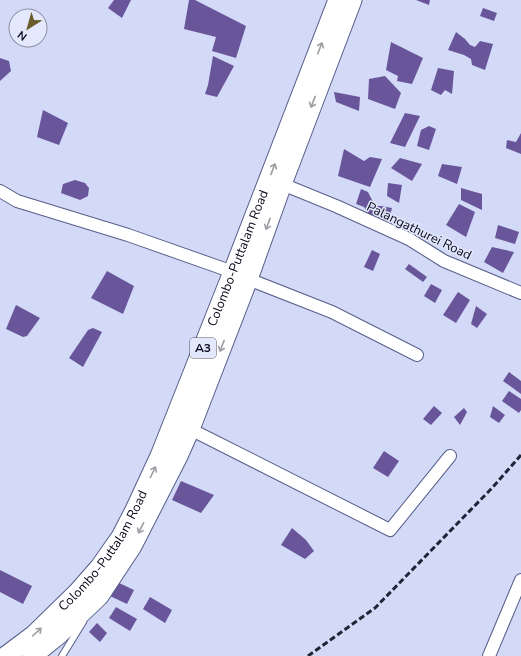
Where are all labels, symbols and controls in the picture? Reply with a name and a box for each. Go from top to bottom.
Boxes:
north arrow [8,8,48,48]
text: N [14,27,30,44]
one-way arrow [316,42,324,54]
one-way arrow [309,96,317,108]
one-way arrow [269,164,277,176]
street label: Colombo-Puttalam Road [203,187,273,329]
street label: Palangathurei Road [363,198,475,264]
one-way arrow [264,217,271,230]
road number: A3 [190,338,216,358]
one-way arrow [218,339,226,351]
one-way arrow [150,466,157,478]
street label: Colombo-Puttalam Road [55,487,152,615]
one-way arrow [137,522,144,534]
one-way arrow [31,628,41,637]

